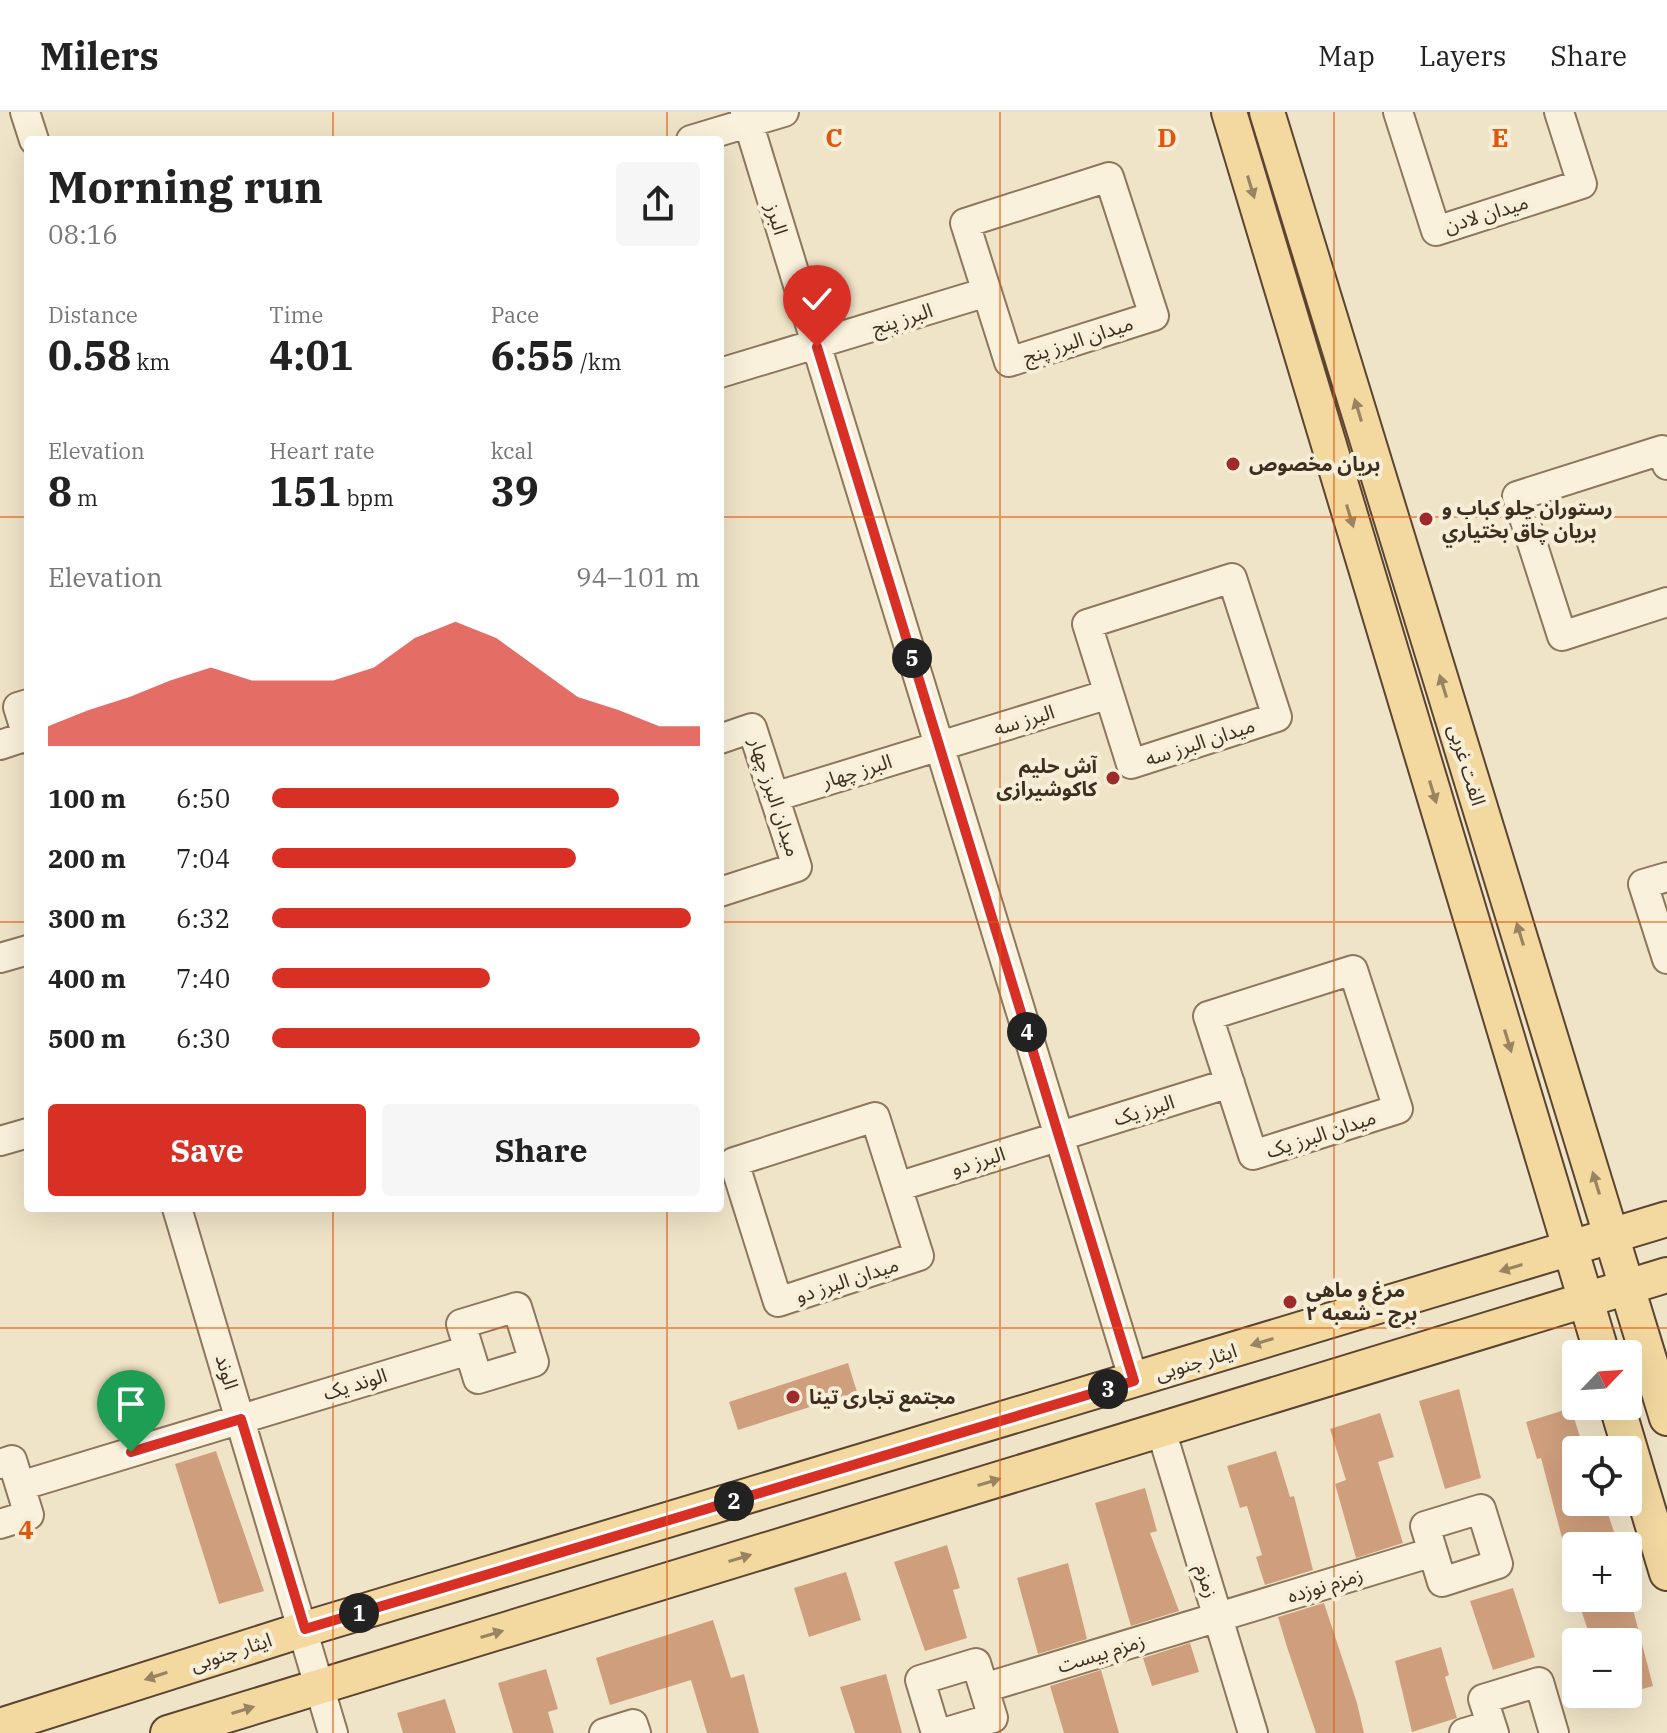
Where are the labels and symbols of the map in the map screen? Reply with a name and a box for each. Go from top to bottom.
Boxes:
text: C [825,120,843,154]
text: D [1157,120,1177,154]
text: E [1491,120,1509,154]
one-way arrow [1245,175,1258,199]
street label: میدان لادن [1441,188,1531,239]
street label: البرز [760,199,795,238]
pin [783,265,851,347]
street label: البرز پنج [868,296,936,343]
street label: میدان البرز پنج [1019,309,1137,372]
one-way arrow [1351,398,1364,422]
place label: بریان مخصوص [1249,450,1380,477]
marker: بریان مخصوص [1224,455,1242,473]
place label: رستوران چلو كباب و بريان چاق بختياري [1442,494,1613,548]
one-way arrow [1344,505,1357,529]
marker: رستوران چلو كباب و بريان چاق بختياري [1417,510,1435,528]
pin: 5 [892,638,932,678]
one-way arrow [1436,673,1449,697]
street label: البرز سه [990,698,1058,742]
street label: میدان البرز سه [1142,711,1258,772]
street label: الفت غربی [1442,721,1493,809]
street label: میدان البرز چهار [743,733,807,860]
street label: البرز چهار [818,747,895,794]
place label: آش حلیم کاکوشیرازی [996,752,1098,802]
marker: آش حلیم کاکوشیرازی [1104,769,1122,787]
one-way arrow [1427,780,1440,804]
one-way arrow [1513,922,1525,946]
pin: 4 [1007,1012,1047,1052]
one-way arrow [1502,1029,1515,1053]
street label: البرز یک [1110,1088,1178,1132]
street label: میدان البرز یک [1263,1103,1379,1164]
street label: البرز دو [948,1140,1008,1182]
one-way arrow [1589,1170,1602,1194]
street label: میدان البرز دو [792,1250,902,1309]
one-way arrow [1499,1262,1523,1275]
place label: مرغ و ماهی برج - شعبه ۲ [1306,1276,1417,1328]
marker: مرغ و ماهی برج - شعبه ۲ [1281,1293,1299,1311]
street label: ایثار جنوبی [1152,1336,1240,1387]
one-way arrow [1250,1336,1274,1349]
north arrow [1562,1340,1642,1420]
street label: الوند [209,1351,246,1393]
street label: الوند یک [320,1361,390,1406]
pin: 3 [1088,1369,1128,1409]
pin [97,1370,165,1452]
place label: مجتمع تجاری تینا [809,1383,956,1412]
marker: مجتمع تجاری تینا [784,1388,802,1406]
one-way arrow [977,1475,1001,1488]
pin: 2 [714,1481,754,1521]
text: 4 [18,1512,34,1546]
one-way arrow [729,1551,753,1564]
street label: زمزم نوزده [1284,1560,1367,1611]
street label: زمزم [1188,1561,1225,1602]
pin: 1 [339,1593,379,1633]
street label: ایثار جنوبی [187,1626,275,1677]
street label: زمزم بیست [1054,1626,1149,1681]
one-way arrow [480,1627,504,1640]
one-way arrow [143,1671,167,1683]
one-way arrow [231,1703,255,1716]

